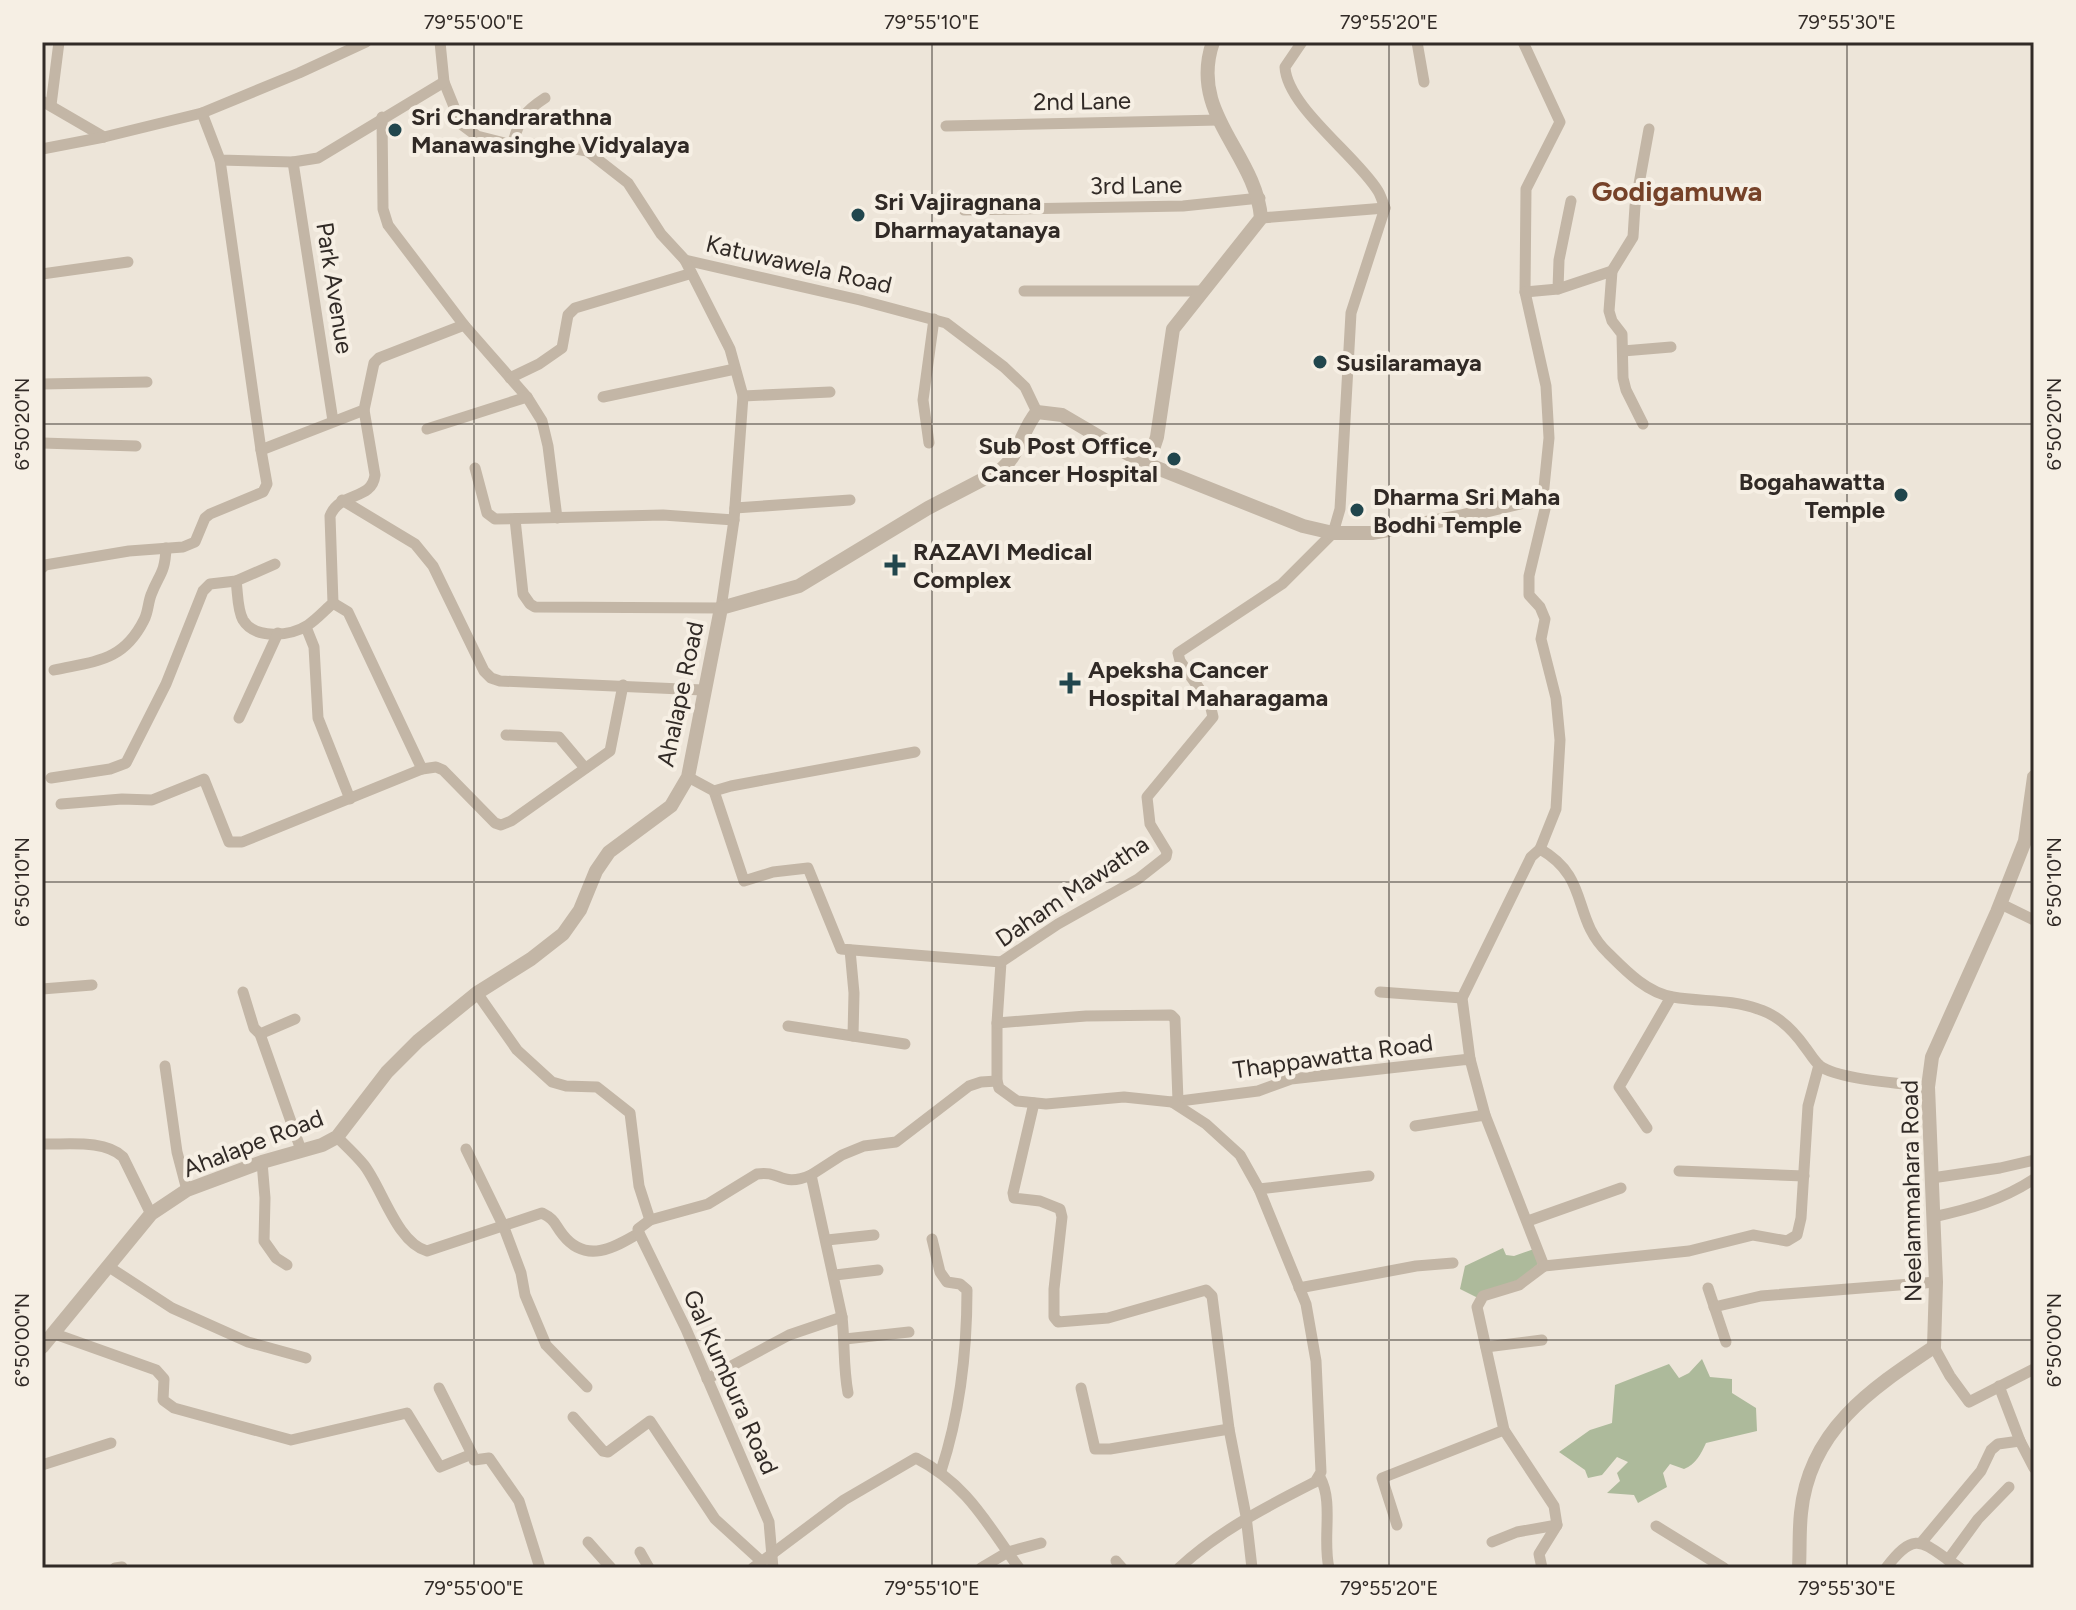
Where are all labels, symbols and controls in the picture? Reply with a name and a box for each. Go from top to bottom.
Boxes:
text: 79°55'00"E [424,10,524,34]
text: 79°55'10"E [884,10,980,34]
text: 79°55'20"E [1340,10,1438,34]
text: 79°55'30"E [1798,10,1896,34]
street label: 2nd Lane [1033,86,1131,116]
place label: Sri Chandrarathna Manawasinghe Vidyalaya [411,102,690,159]
marker: Sri Chandrarathna Manawasinghe Vidyalaya [386,121,404,139]
street label: 3rd Lane [1090,170,1182,200]
district label: Godigamuwa [1592,174,1763,208]
place label: Sri Vajiragnana Dharmayatanaya [874,187,1061,244]
marker: Sri Vajiragnana Dharmayatanaya [849,206,867,224]
street label: Park Avenue [310,220,360,356]
street label: Katuwawela Road [703,228,895,300]
place label: Susilaramaya [1336,348,1482,377]
marker: Susilaramaya [1311,353,1329,371]
text: 6°50'20"N [10,378,34,470]
text: 6°50'20"N [2042,378,2066,470]
place label: Sub Post Office, Cancer Hospital [978,431,1158,488]
marker: Sub Post Office, Cancer Hospital [1165,450,1183,468]
place label: Bogahawatta Temple [1739,467,1885,524]
place label: Dharma Sri Maha Bodhi Temple [1373,482,1560,539]
marker: Bogahawatta Temple [1892,486,1910,504]
marker: Dharma Sri Maha Bodhi Temple [1348,501,1366,519]
place label: RAZAVI Medical Complex [913,537,1092,594]
marker: RAZAVI Medical Complex [884,554,906,576]
street label: Ahalape Road [650,619,710,769]
place label: Apeksha Cancer Hospital Maharagama [1088,655,1328,712]
marker: Apeksha Cancer Hospital Maharagama [1059,672,1081,694]
street label: Daham Mawatha [990,829,1154,953]
text: 6°50'10"N [10,837,34,927]
text: 6°50'10"N [2042,837,2066,927]
street label: Thappawatta Road [1231,1028,1435,1084]
street label: Neelammahara Road [1895,1079,1927,1303]
street label: Ahalape Road [179,1103,327,1183]
street label: Gal Kumbura Road [677,1285,785,1479]
text: 6°50'00"N [10,1293,34,1387]
text: 6°50'00"N [2042,1293,2066,1387]
text: 79°55'00"E [424,1576,524,1600]
text: 79°55'10"E [884,1576,980,1600]
text: 79°55'20"E [1340,1576,1438,1600]
text: 79°55'30"E [1798,1576,1896,1600]

